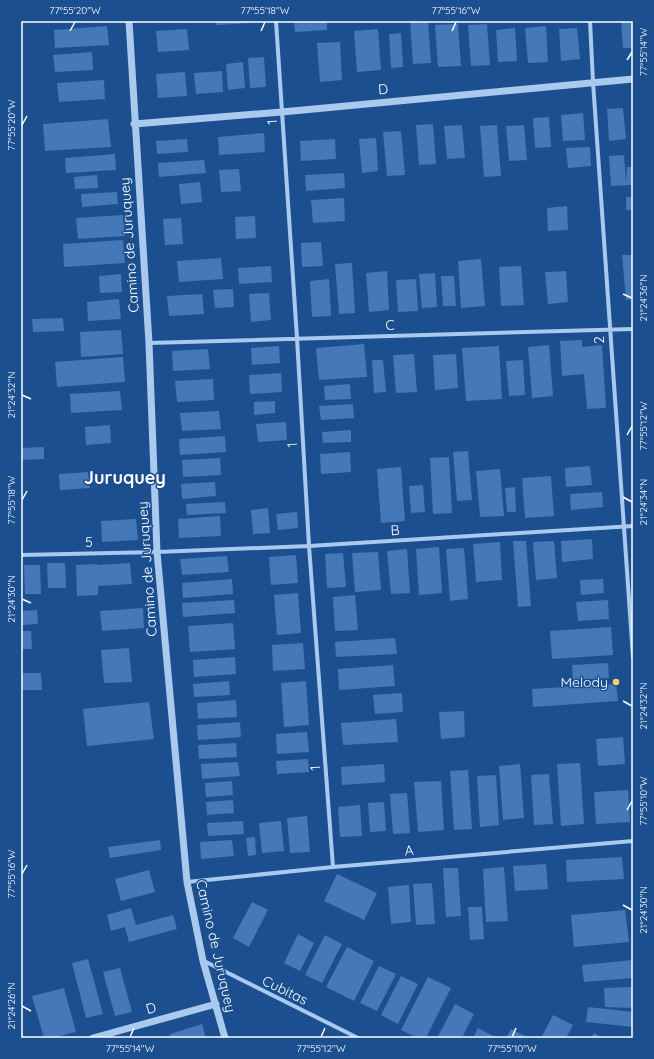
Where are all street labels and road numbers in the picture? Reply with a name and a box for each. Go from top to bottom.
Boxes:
street label: D [377,80,389,98]
street label: 1 [263,119,281,125]
street label: Camino de Juruquey [115,177,143,313]
street label: C [385,316,395,334]
street label: 2 [590,335,608,345]
street label: 1 [283,442,301,448]
street label: Camino de Juruquey [133,501,161,637]
street label: B [390,521,400,539]
street label: 5 [85,533,93,551]
street label: 1 [306,765,324,771]
street label: A [404,841,414,859]
street label: Camino de Juruquey [192,878,240,1014]
street label: Cubitas [259,971,311,1009]
street label: D [144,998,158,1018]

